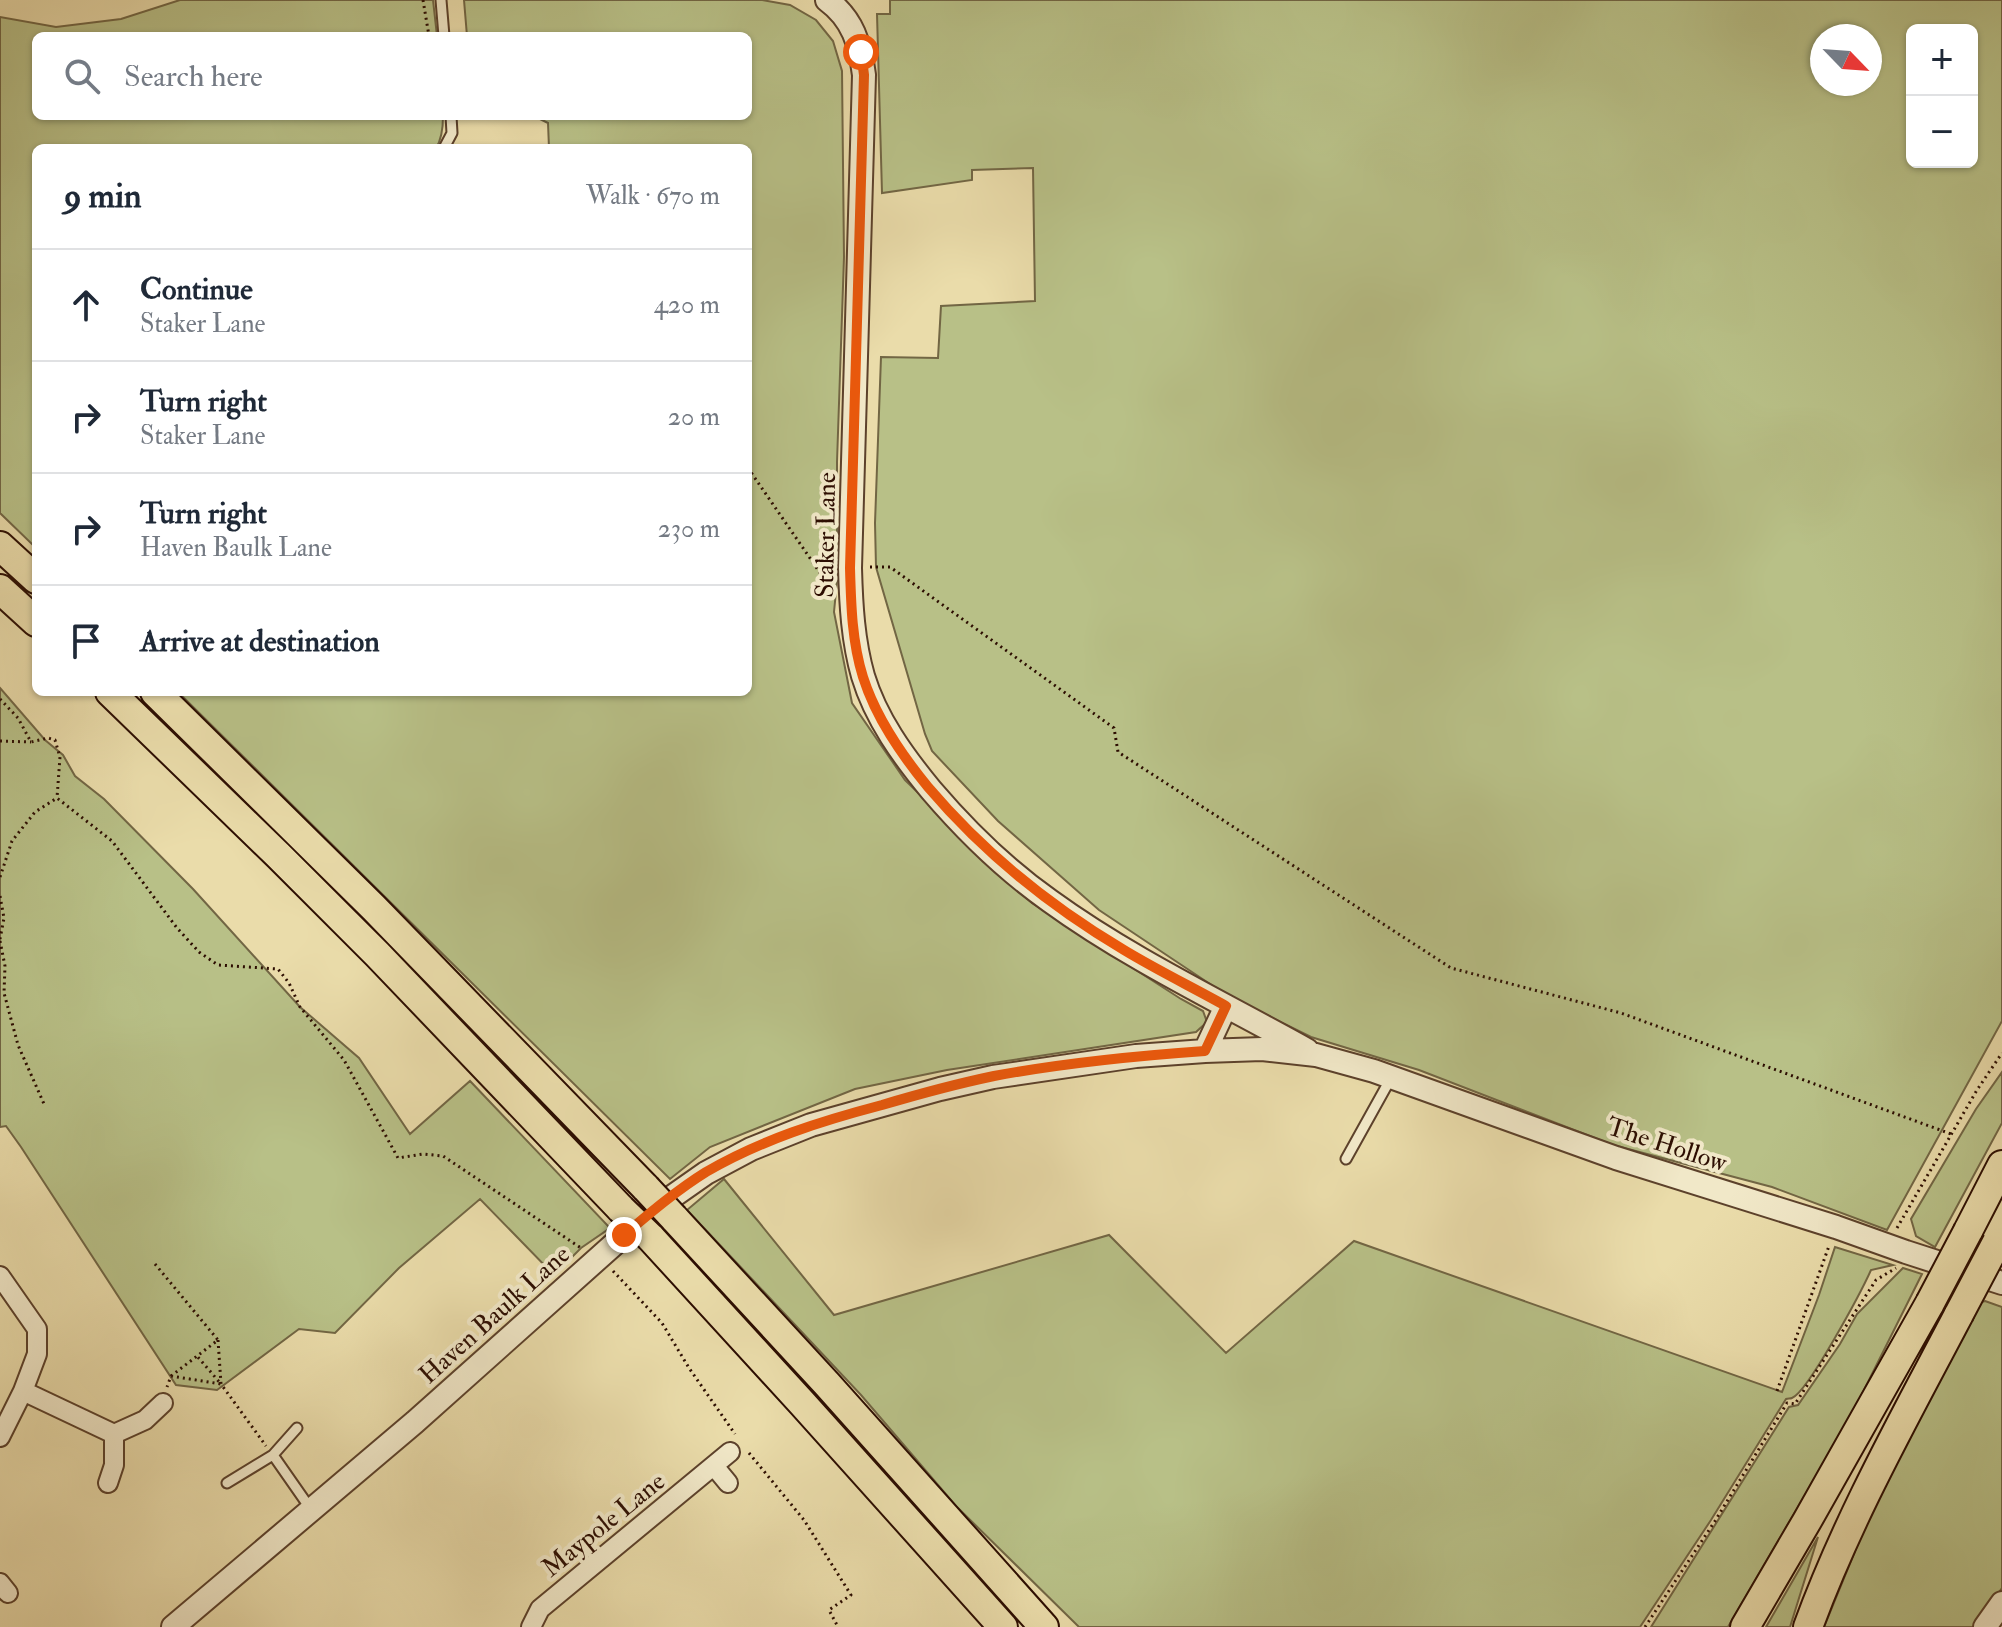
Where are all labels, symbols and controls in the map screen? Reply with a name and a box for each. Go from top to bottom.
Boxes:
north arrow [1810,24,1882,96]
map controls [1906,24,1978,168]
button: + [1906,24,1978,96]
search box [32,32,752,120]
route start [843,34,879,70]
icon: search [60,54,104,98]
text: Search here [124,58,263,95]
button: − [1906,96,1978,168]
text: 9 min [64,175,142,218]
text: Walk · 670 m [586,180,720,212]
text: Continue [140,271,253,308]
icon: ahead [64,283,108,327]
text: 420 m [654,289,720,321]
text: Staker Lane [140,308,265,340]
text: Turn right [140,383,267,420]
icon: right [64,395,108,439]
text: 20 m [668,401,720,433]
text: Staker Lane [140,420,265,452]
street label: Staker Lane [809,472,843,598]
text: Turn right [140,495,267,532]
icon: right [64,507,108,551]
text: 230 m [658,513,720,545]
text: Haven Baulk Lane [140,532,332,564]
icon: arrive [64,619,108,663]
text: Arrive at destination [140,623,380,660]
street label: The Hollow [1603,1111,1732,1180]
route end [606,1217,642,1253]
street label: Haven Baulk Lane [413,1239,577,1391]
street label: Maypole Lane [536,1465,672,1585]

